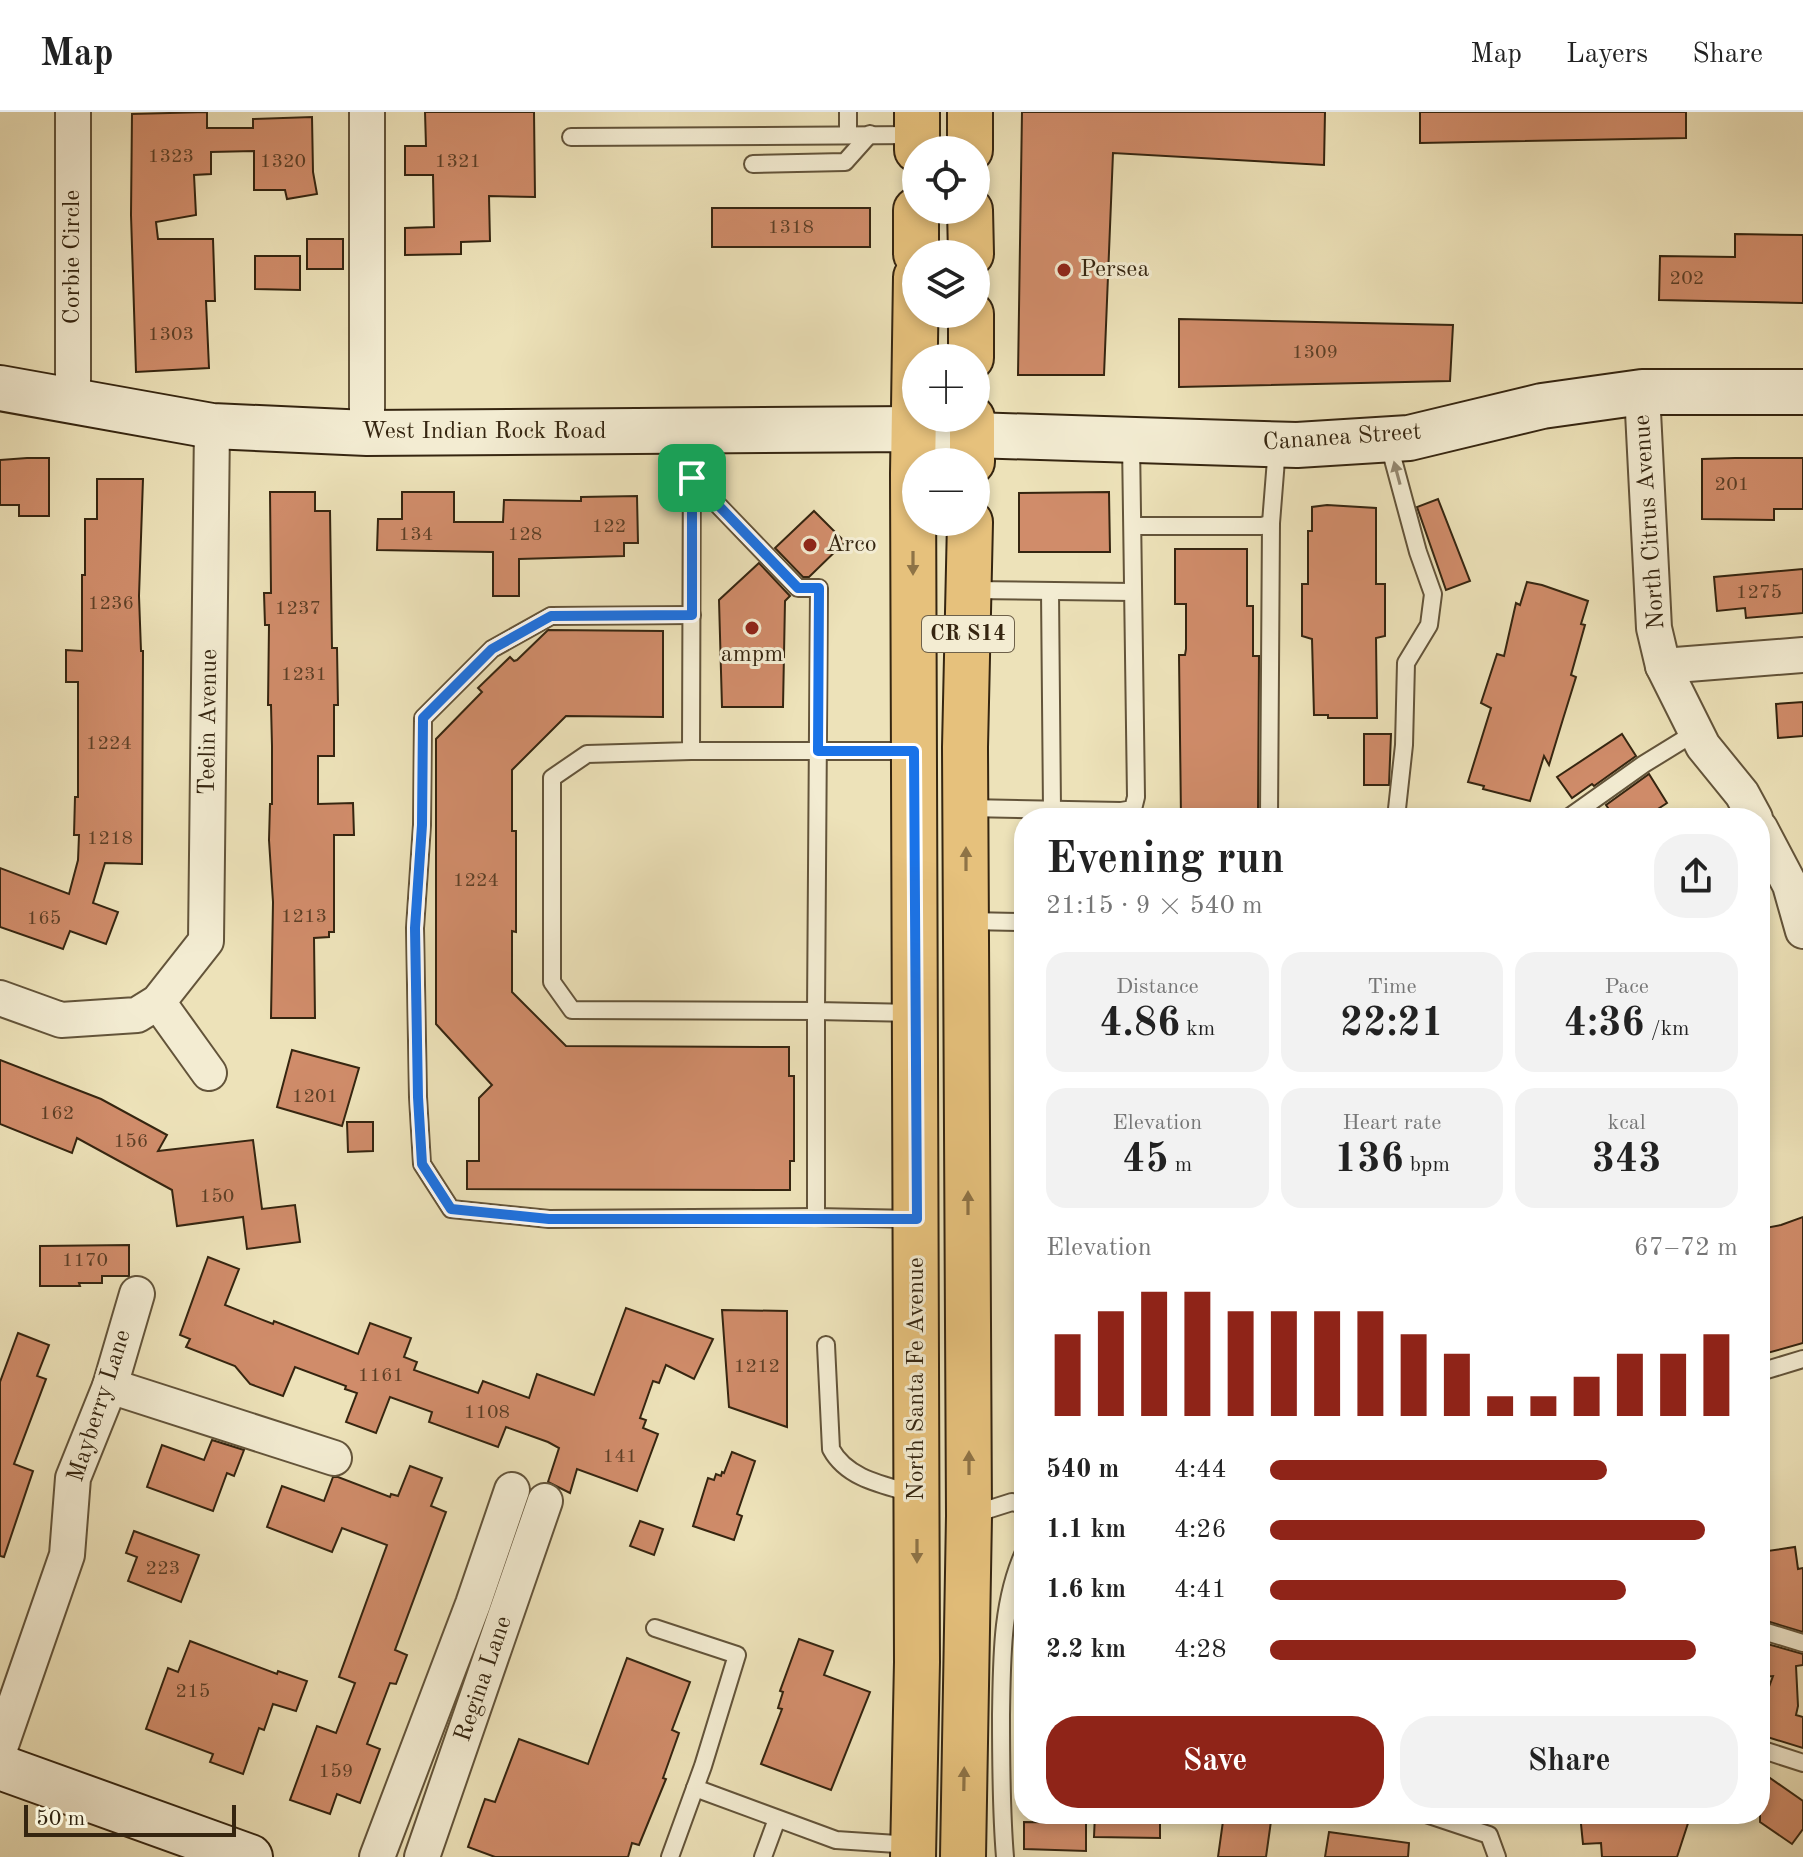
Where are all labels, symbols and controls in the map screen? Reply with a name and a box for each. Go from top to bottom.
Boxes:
text: Map [40,36,114,74]
text: Map [1470,41,1522,69]
text: Layers [1566,41,1648,69]
text: Share [1692,41,1763,69]
map controls [902,136,990,536]
button: locate [902,136,990,224]
house number: 1323 [148,147,194,167]
house number: 1320 [260,152,306,172]
house number: 1321 [435,152,481,172]
street label: Corbie Circle [61,190,85,324]
house number: 1318 [768,218,814,238]
button: layers [902,240,990,328]
place label: Persea [1080,258,1149,282]
marker: Persea [1055,261,1073,279]
house number: 202 [1670,269,1704,289]
house number: 1303 [148,325,194,345]
house number: 1309 [1292,343,1338,363]
button: + [902,344,990,432]
street label: North Citrus Avenue [1631,414,1669,630]
street label: West Indian Rock Road [361,420,607,444]
street label: Cananea Street [1262,420,1422,456]
pin [658,444,726,512]
button: − [902,448,990,536]
icon: arrive [670,456,714,500]
one-way arrow [1390,460,1402,485]
house number: 201 [1715,475,1749,495]
house number: 122 [592,517,626,537]
house number: 134 [399,525,433,545]
house number: 128 [508,525,542,545]
place label: Arco [826,533,877,557]
marker: Arco [801,536,819,554]
one-way arrow [907,551,919,576]
house number: 1275 [1736,583,1782,603]
house number: 1236 [88,594,134,614]
house number: 1237 [275,599,321,619]
road number: CR S14 [922,616,1014,652]
marker: ampm [743,619,761,637]
place label: ampm [721,643,783,667]
street label: Teelin Avenue [196,649,222,795]
house number: 1231 [281,665,327,685]
house number: 1224 [86,734,132,754]
house number: 1218 [87,829,133,849]
button: share [1654,834,1738,918]
text: Evening run [1046,838,1284,882]
one-way arrow [960,846,972,871]
house number: 1224 [453,871,499,891]
text: 21:15 · 9 × 540 m [1046,893,1263,919]
house number: 1213 [281,907,327,927]
house number: 165 [27,909,61,929]
text: Distance [1116,976,1199,998]
text: Time [1367,976,1417,998]
text: Pace [1604,976,1649,998]
text: 4.86 [1099,1005,1180,1045]
text: 22:21 [1340,1005,1444,1045]
text: 4:36 [1564,1005,1645,1045]
text: km [1180,1018,1215,1040]
text: /km [1645,1018,1690,1040]
house number: 1201 [292,1087,338,1107]
house number: 162 [40,1104,74,1124]
text: Elevation [1113,1112,1202,1134]
text: Heart rate [1343,1112,1441,1134]
text: kcal [1608,1112,1646,1134]
house number: 156 [114,1132,148,1152]
text: 45 [1122,1141,1169,1181]
text: 136 [1334,1141,1404,1181]
text: 343 [1592,1141,1661,1181]
text: m [1169,1154,1192,1176]
text: bpm [1404,1154,1450,1176]
house number: 150 [200,1187,234,1207]
one-way arrow [962,1190,974,1215]
text: Elevation [1046,1235,1152,1261]
text: 67–72 m [1634,1235,1738,1261]
house number: 1170 [62,1251,108,1271]
street label: North Santa Fe Avenue [905,1257,929,1501]
street label: Mayberry Lane [64,1327,136,1485]
house number: 1212 [734,1357,780,1377]
house number: 1161 [358,1366,404,1386]
house number: 1108 [464,1403,510,1423]
house number: 141 [603,1447,637,1467]
one-way arrow [963,1450,975,1475]
text: 540 m [1046,1457,1119,1483]
text: 4:44 [1174,1457,1227,1483]
text: 1.1 km [1046,1517,1126,1543]
text: 4:26 [1174,1517,1227,1543]
one-way arrow [911,1539,923,1564]
house number: 223 [146,1559,180,1579]
text: 1.6 km [1046,1577,1126,1603]
text: 4:41 [1174,1577,1227,1603]
street label: Regina Lane [451,1613,517,1745]
text: 2.2 km [1046,1637,1126,1663]
text: 4:28 [1174,1637,1227,1663]
house number: 215 [176,1682,210,1702]
button: Save [1046,1716,1384,1808]
button: Share [1400,1716,1738,1808]
house number: 159 [319,1762,353,1782]
one-way arrow [958,1766,971,1791]
scale bar [24,1801,236,1837]
text: 50 m [36,1808,85,1830]

